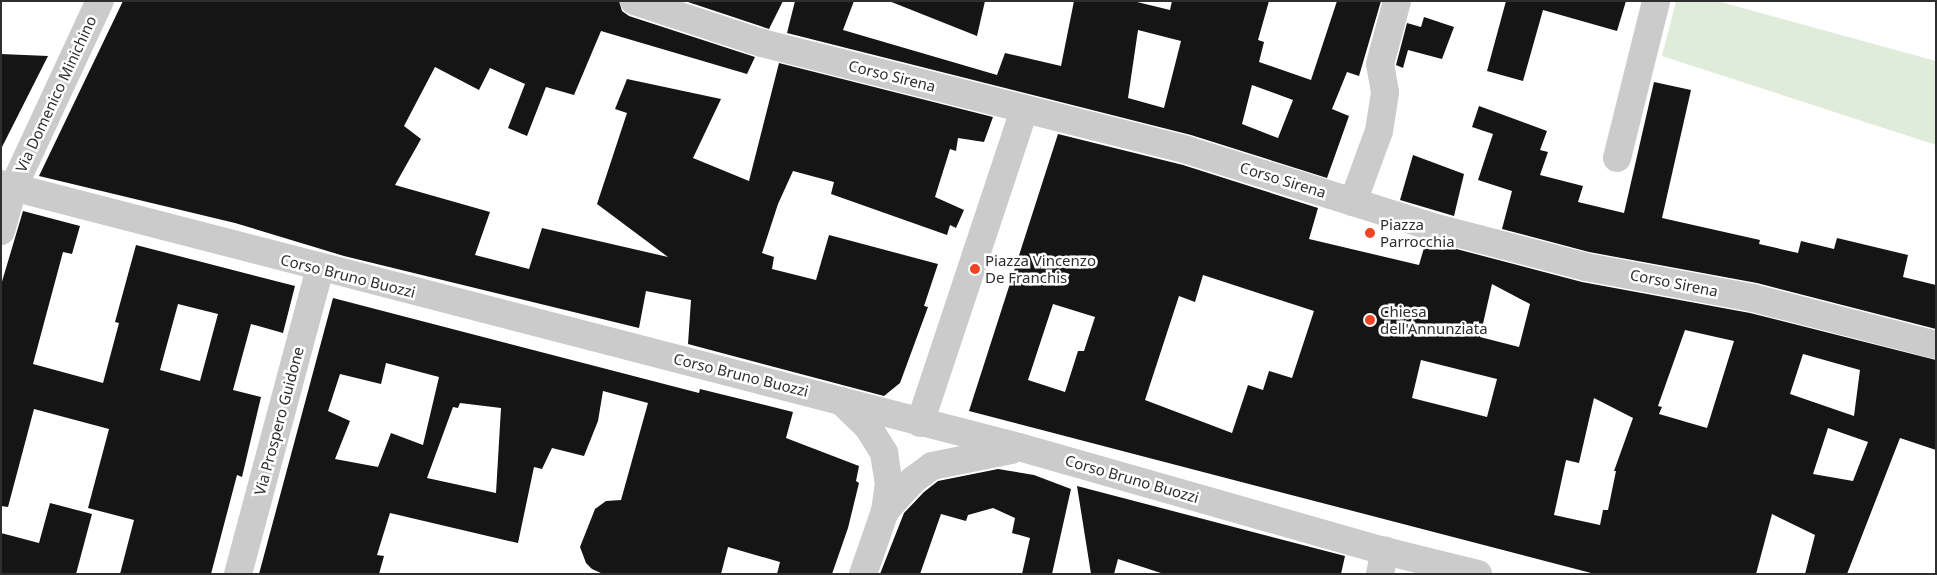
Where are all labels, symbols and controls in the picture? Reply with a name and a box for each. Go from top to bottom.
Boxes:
street label: Via Domenico Minichino [12,13,100,175]
street label: Corso Sirena [847,56,937,96]
street label: Corso Sirena [1238,158,1328,202]
place label: Piazza Parrocchia [1380,215,1455,250]
marker: Piazza Parrocchia [1364,227,1376,239]
street label: Corso Bruno Buozzi [279,251,417,301]
place label: Piazza Vincenzo De Franchis [985,251,1096,286]
marker: Piazza Vincenzo De Franchis [969,263,981,275]
street label: Corso Sirena [1629,266,1719,300]
place label: Chiesa dell'Annunziata [1380,302,1488,337]
marker: Chiesa dell'Annunziata [1364,314,1376,326]
street label: Via Prospero Guidone [250,345,308,497]
street label: Corso Bruno Buozzi [672,350,810,400]
street label: Corso Bruno Buozzi [1063,451,1201,507]

